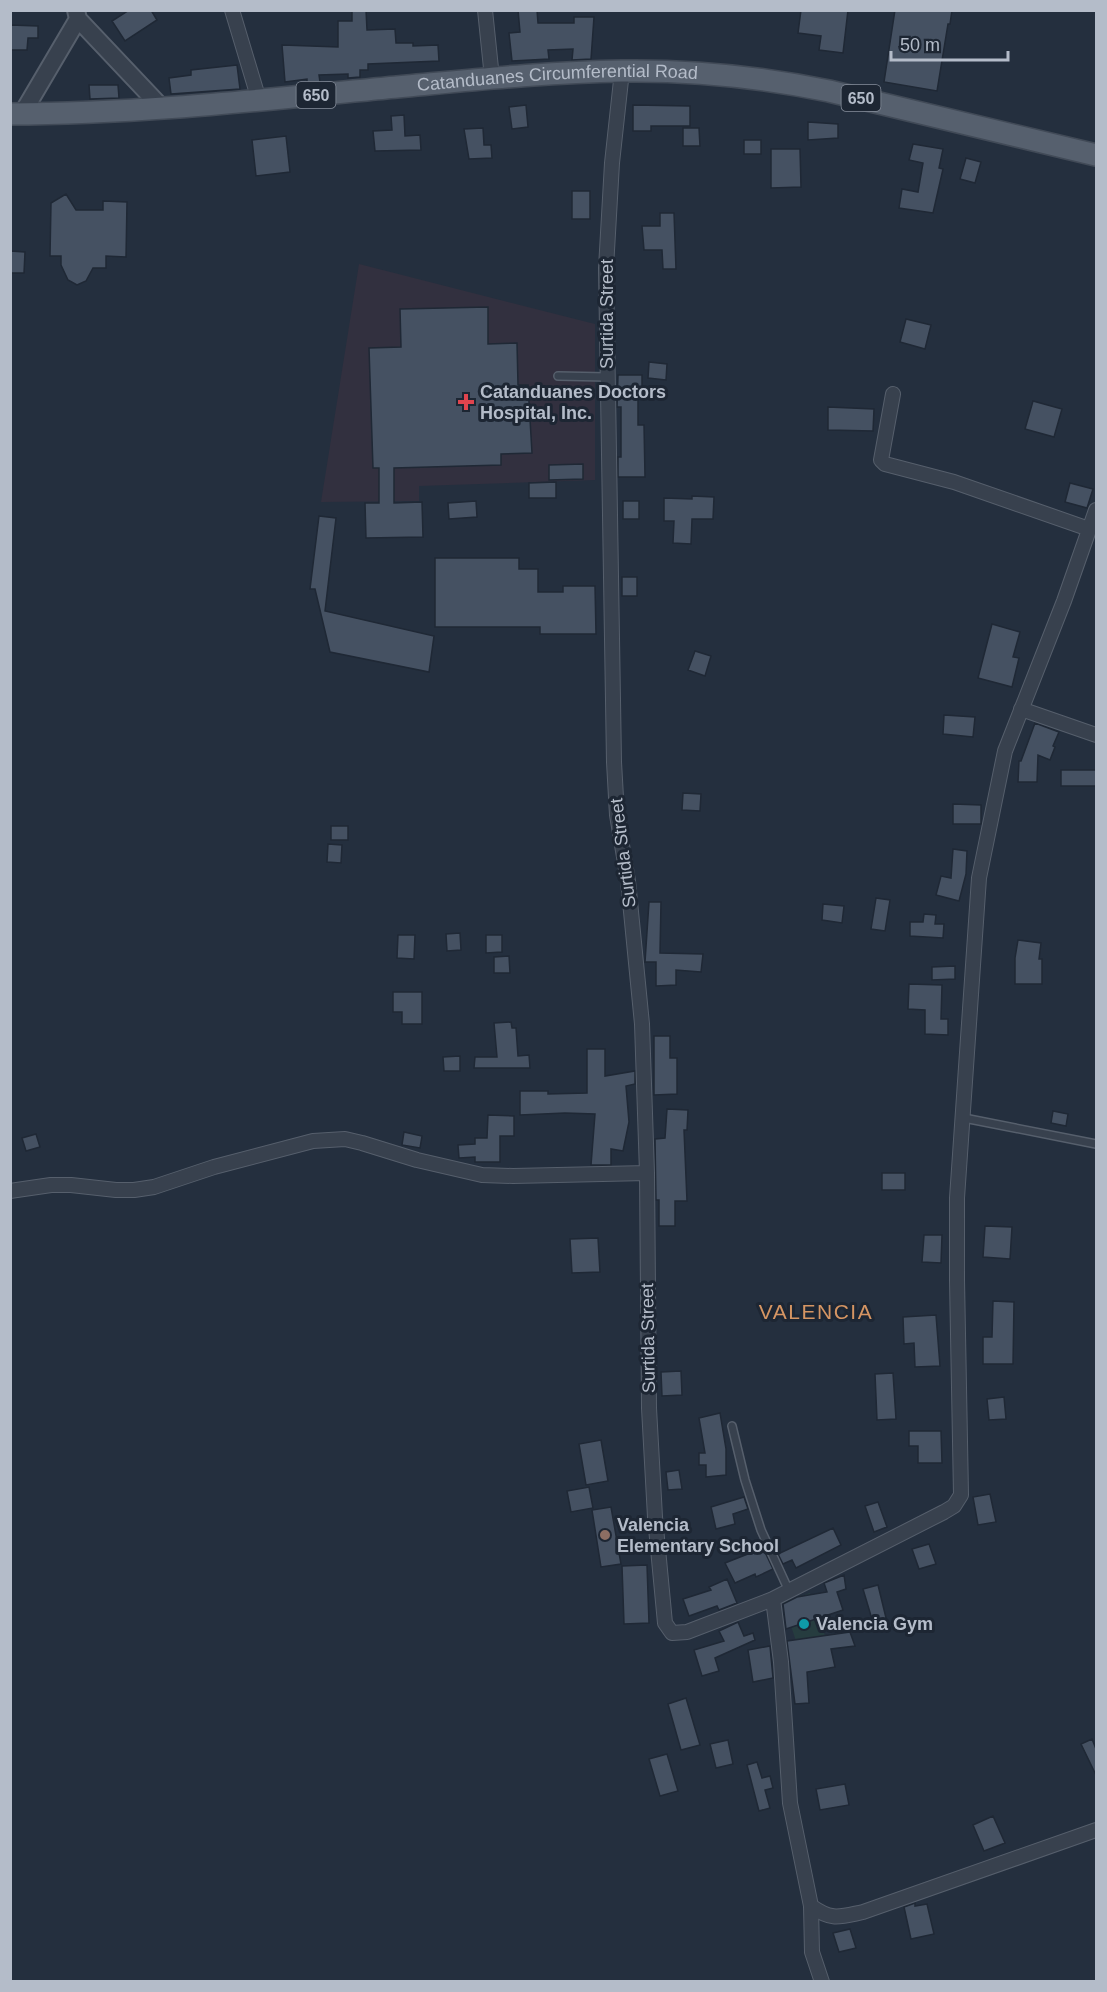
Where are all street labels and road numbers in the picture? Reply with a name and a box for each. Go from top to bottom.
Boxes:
street label: Catanduanes Circumferential Road [416,61,699,95]
road number: 650 [296,82,336,108]
road number: 650 [842,85,880,111]
street label: Surtida Street [597,259,617,369]
street label: Surtida Street [606,797,640,909]
street label: Surtida Street [637,1283,659,1393]

